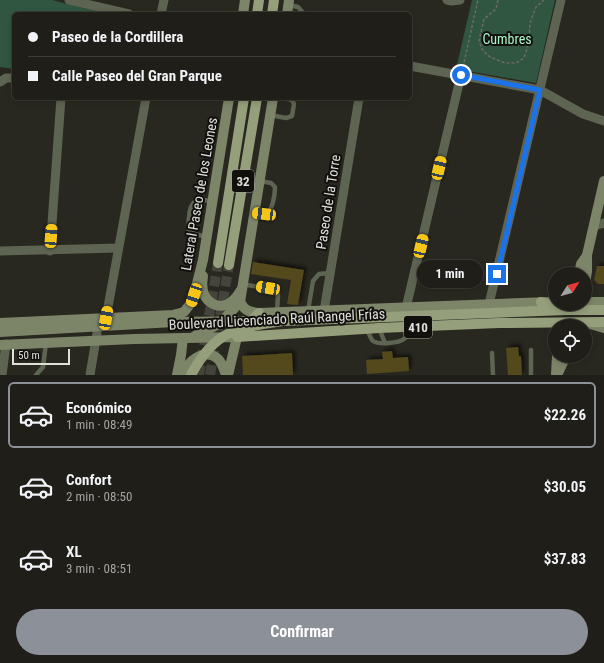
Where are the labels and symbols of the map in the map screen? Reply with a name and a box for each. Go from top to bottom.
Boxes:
park label: Cumbres [482,31,532,47]
route start [452,66,470,84]
street label: Lateral Paseo de los Leones [178,116,220,272]
street label: Paseo de la Torre [313,153,343,251]
car [430,155,448,181]
road number: 32 [232,170,254,192]
car [251,207,277,221]
car [44,224,58,248]
car [412,233,430,259]
callout: 1 min [417,260,483,288]
route end [488,265,506,283]
north arrow [548,267,592,311]
car [255,280,281,296]
car [185,282,203,308]
car [98,305,114,331]
street label: Boulevard Licenciado Raúl Rangel Frías [168,305,386,333]
road number: 410 [404,316,432,338]
scale bar [12,347,70,366]

